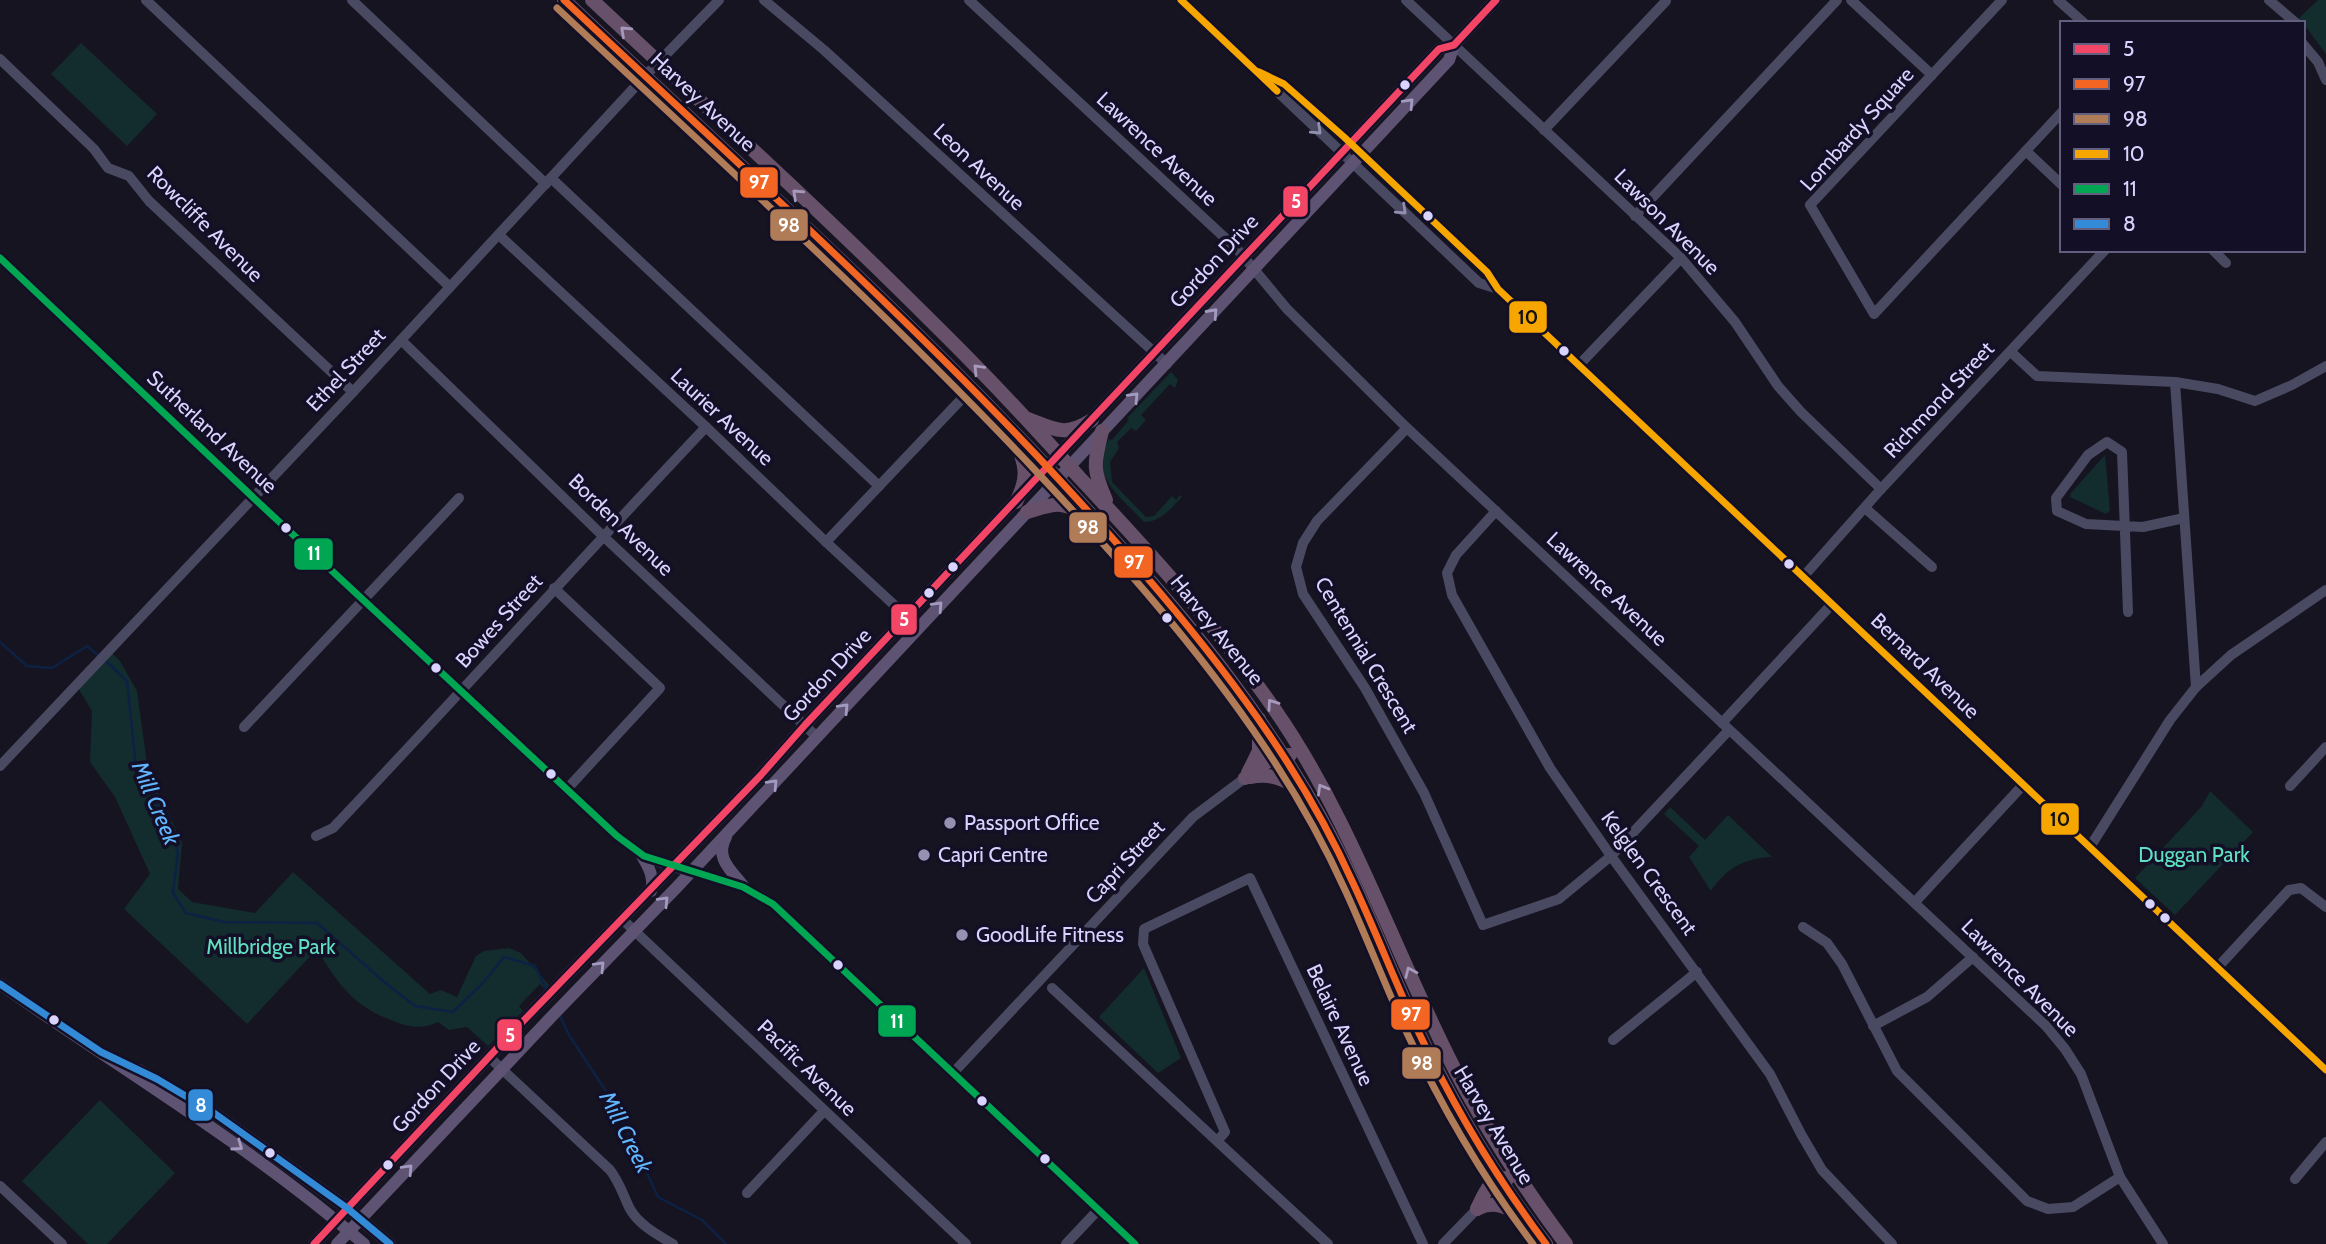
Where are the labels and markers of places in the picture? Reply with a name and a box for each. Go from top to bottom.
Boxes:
unlabelled marker [1398,78,1412,92]
unlabelled marker [1421,209,1435,223]
unlabelled marker [1557,344,1571,358]
unlabelled marker [279,521,293,535]
unlabelled marker [1782,557,1796,571]
unlabelled marker [946,560,960,574]
unlabelled marker [922,586,936,600]
unlabelled marker [1160,611,1174,625]
unlabelled marker [429,661,443,675]
unlabelled marker [544,767,558,781]
place label: Passport Office [964,810,1100,835]
marker: Passport Office [942,815,958,831]
place label: Capri Centre [938,842,1048,867]
marker: Capri Centre [916,847,932,863]
unlabelled marker [2143,897,2157,911]
unlabelled marker [2158,911,2172,925]
place label: GoodLife Fitness [976,922,1124,947]
marker: GoodLife Fitness [954,927,970,943]
unlabelled marker [831,958,845,972]
unlabelled marker [47,1013,61,1027]
unlabelled marker [975,1094,989,1108]
unlabelled marker [263,1146,277,1160]
unlabelled marker [1038,1152,1052,1166]
unlabelled marker [381,1158,395,1172]

